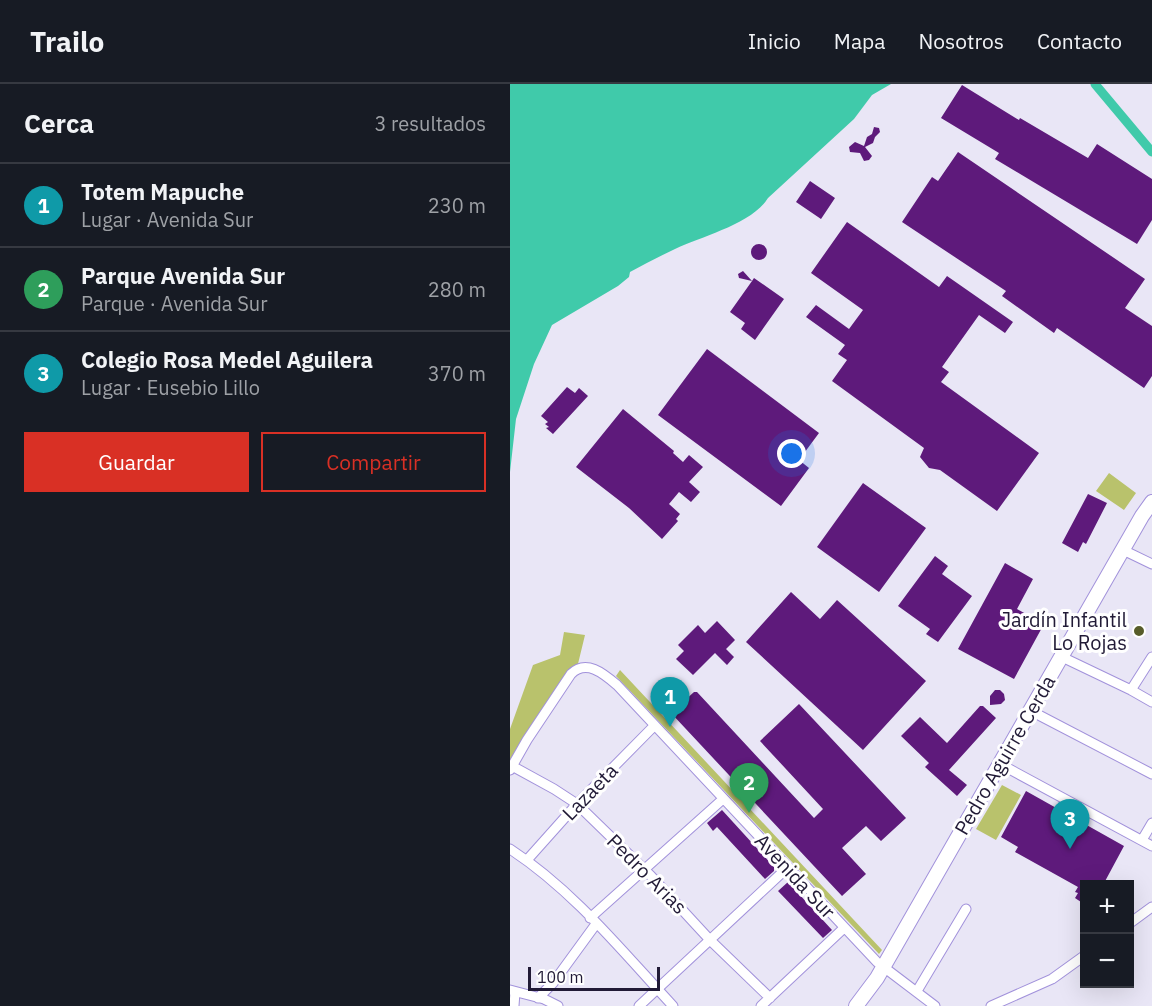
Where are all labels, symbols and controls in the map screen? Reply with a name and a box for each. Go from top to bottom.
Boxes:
text: Trailo [30,23,104,60]
text: Inicio [748,27,801,55]
text: Mapa [834,27,886,55]
text: Nosotros [919,27,1004,55]
text: Contacto [1037,27,1122,55]
text: Cerca [24,106,94,140]
text: 3 resultados [374,110,486,137]
text: Totem Mapuche [81,177,244,206]
text: 1 [38,192,50,219]
text: 230 m [428,192,486,219]
text: Lugar · Avenida Sur [81,206,253,233]
text: Parque Avenida Sur [81,261,285,290]
text: 2 [38,276,50,303]
text: 280 m [428,276,486,303]
text: Parque · Avenida Sur [81,290,267,317]
text: Colegio Rosa Medel Aguilera [81,345,373,374]
text: 3 [38,360,50,387]
text: 370 m [428,360,486,387]
text: Lugar · Eusebio Lillo [81,374,260,401]
button: Guardar [24,432,249,492]
button: Compartir [261,432,486,492]
your location [777,439,806,468]
place label: Jardín Infantil Lo Rojas [1001,606,1127,656]
marker: Jardín Infantil Lo Rojas [1132,624,1146,638]
street label: Pedro Aguirre Cerda [948,670,1061,840]
pin: 1 [650,678,690,727]
street label: Lazaeta [556,757,624,826]
pin: 2 [730,764,768,813]
pin: 3 [1050,800,1090,849]
street label: Avenida Sur [749,827,842,924]
street label: Pedro Arias [601,828,693,920]
map controls [1080,880,1134,988]
button: + [1080,880,1134,934]
button: − [1080,934,1134,988]
scale bar [528,964,660,992]
text: 100 m [537,967,584,987]

